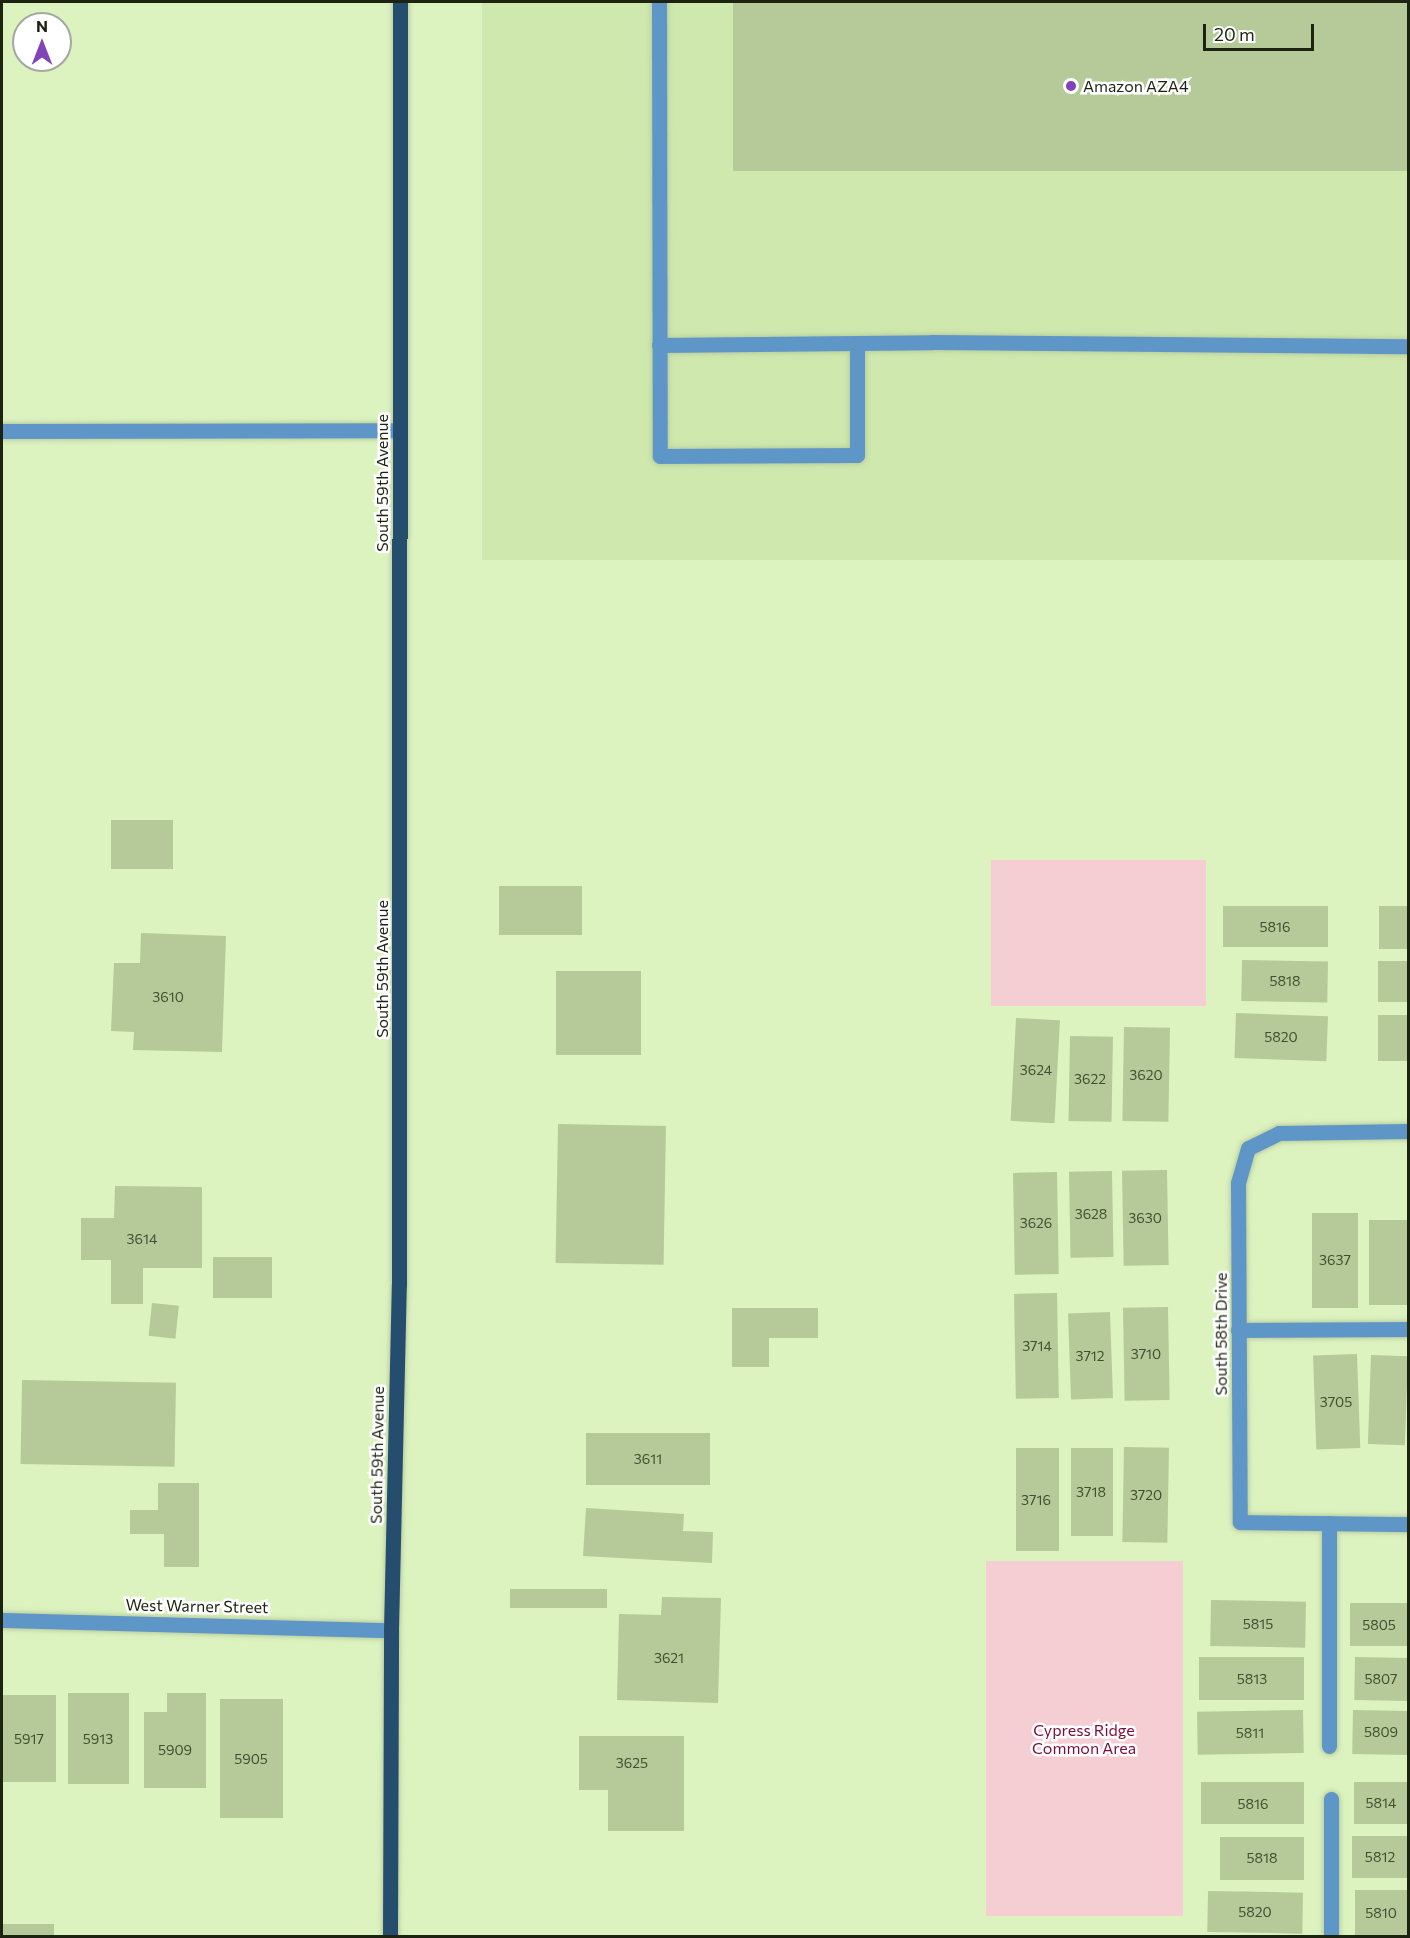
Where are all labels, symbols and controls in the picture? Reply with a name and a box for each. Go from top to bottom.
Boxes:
north arrow [12,12,72,72]
scale bar [1206,12,1317,50]
text: N [36,16,48,35]
text: 20 m [1214,23,1255,45]
place label: Amazon AZA4 [1083,76,1189,96]
marker: Amazon AZA4 [1064,79,1078,93]
street label: South 59th Avenue [372,414,392,552]
street label: South 59th Avenue [372,900,392,1038]
house number: 5816 [1259,919,1291,935]
house number: 5818 [1269,973,1301,989]
house number: 3610 [152,989,184,1005]
house number: 5820 [1264,1029,1298,1045]
house number: 3624 [1020,1062,1052,1078]
house number: 3620 [1129,1067,1163,1083]
house number: 3622 [1074,1071,1106,1087]
house number: 3628 [1075,1206,1107,1222]
house number: 3630 [1128,1210,1162,1226]
house number: 3626 [1020,1215,1052,1231]
house number: 3614 [127,1231,157,1247]
house number: 3637 [1319,1252,1351,1268]
street label: South 58th Drive [1211,1272,1231,1396]
house number: 3714 [1022,1338,1052,1354]
house number: 3710 [1131,1346,1161,1362]
house number: 3712 [1075,1348,1105,1364]
street label: South 59th Avenue [366,1386,388,1524]
house number: 3705 [1320,1394,1352,1410]
house number: 3611 [634,1451,662,1467]
house number: 3718 [1076,1484,1106,1500]
house number: 3720 [1130,1487,1162,1503]
house number: 3716 [1021,1492,1051,1508]
street label: West Warner Street [125,1595,269,1617]
house number: 5815 [1243,1616,1273,1632]
house number: 5805 [1362,1617,1396,1633]
house number: 3621 [654,1650,684,1666]
house number: 5813 [1237,1671,1267,1687]
house number: 5807 [1364,1671,1398,1687]
park label: Cypress Ridge Common Area [1032,1720,1136,1758]
house number: 5809 [1364,1724,1398,1740]
house number: 5811 [1236,1725,1264,1741]
house number: 5917 [14,1731,44,1747]
house number: 5913 [83,1731,113,1747]
house number: 5909 [158,1742,192,1758]
house number: 5905 [234,1751,268,1767]
house number: 3625 [616,1755,648,1771]
house number: 5814 [1366,1795,1396,1811]
house number: 5816 [1237,1796,1269,1812]
house number: 5812 [1365,1849,1395,1865]
house number: 5818 [1246,1850,1278,1866]
house number: 5820 [1238,1904,1272,1920]
house number: 5810 [1365,1905,1397,1921]

